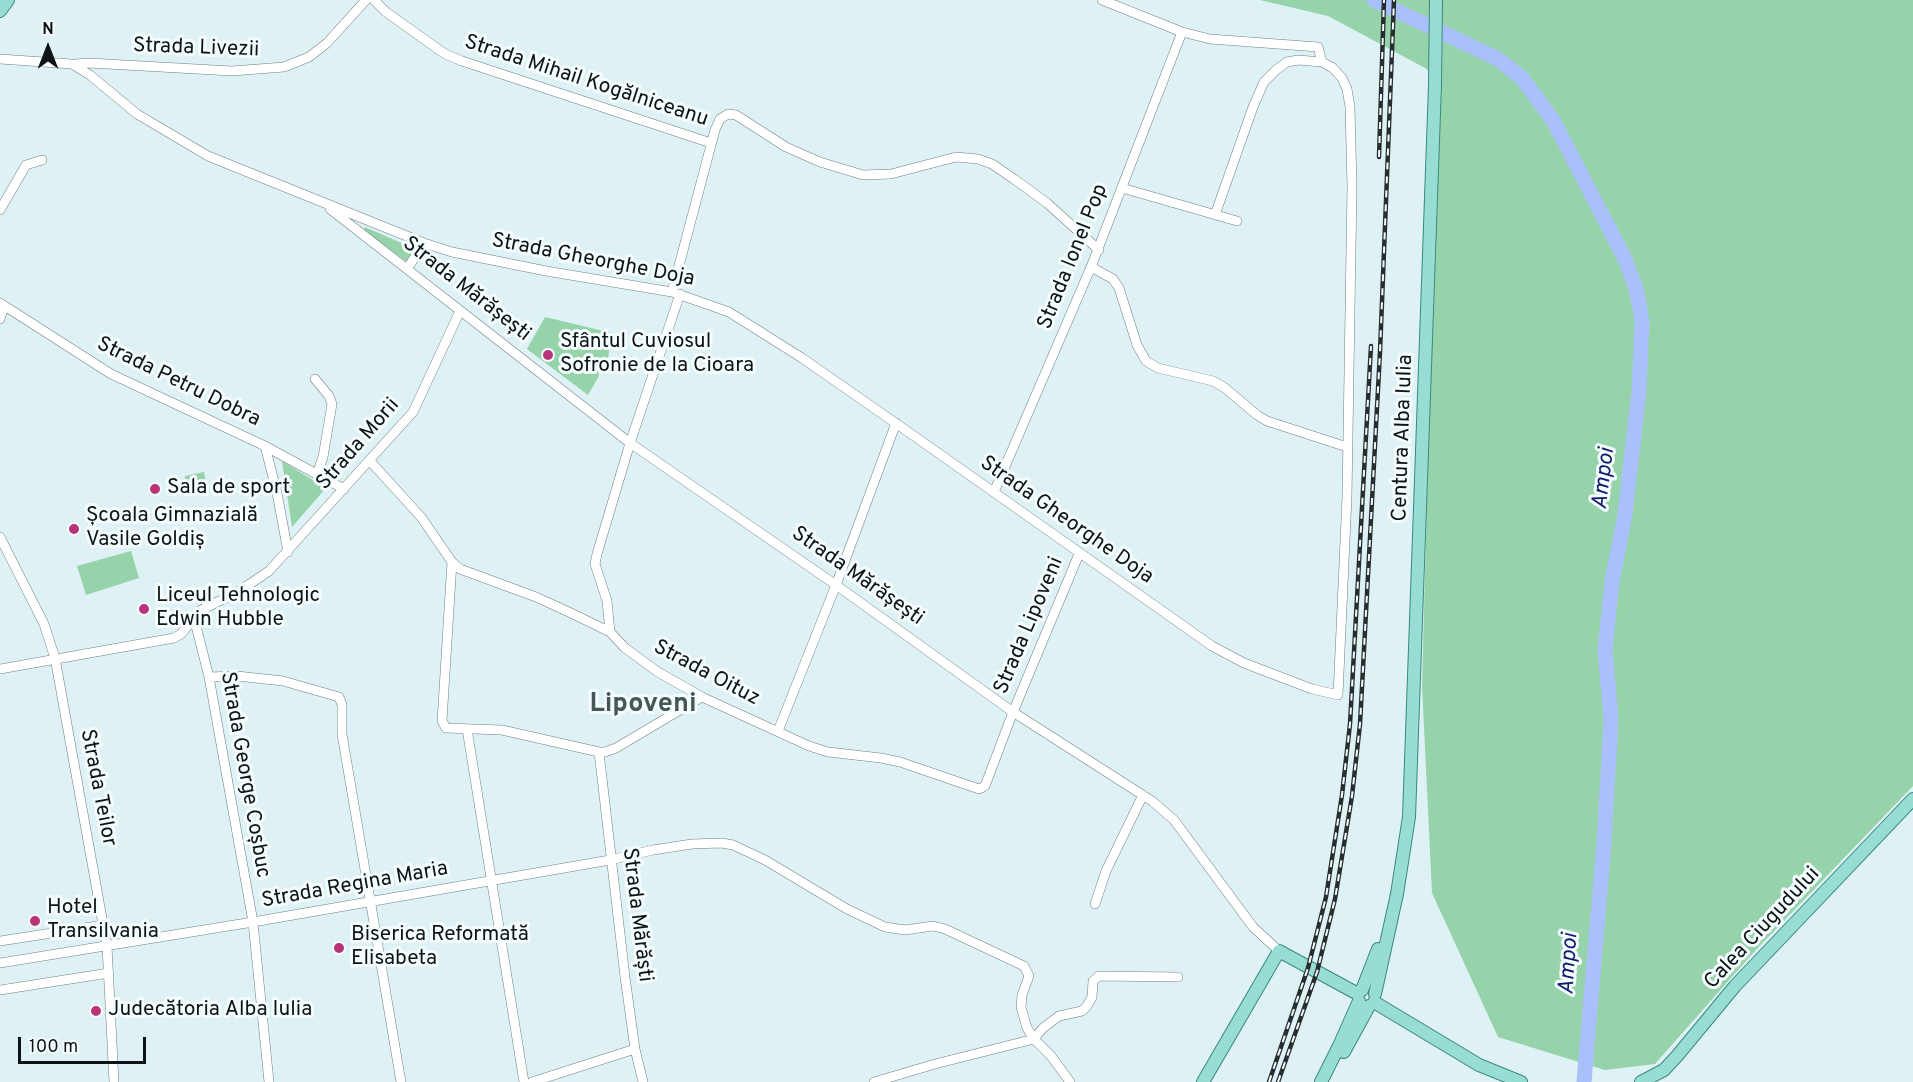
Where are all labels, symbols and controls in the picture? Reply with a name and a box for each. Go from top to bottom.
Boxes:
north arrow [18,18,78,78]
text: N [42,20,54,40]
street label: Strada Mihail Kogălniceanu [461,31,711,133]
street label: Strada Livezii [132,34,260,64]
street label: Strada Ionel Pop [1033,181,1115,333]
street label: Strada Gheorghe Doja [489,229,697,293]
street label: Strada Mărășești [397,232,535,348]
place label: Sfântul Cuviosul Sofronie de la Cioara [560,330,754,380]
street label: Strada Petru Dobra [92,332,264,434]
marker: Sfântul Cuviosul Sofronie de la Cioara [541,348,555,362]
street label: Centura Alba Iulia [1388,354,1420,522]
street label: Strada Morii [312,394,406,496]
water label: Ampoi [1588,447,1622,511]
street label: Strada Gheorghe Doja [974,452,1158,590]
place label: Sala de sport [167,476,290,502]
marker: Sala de sport [148,482,162,496]
place label: Școala Gimnazială Vasile Goldiș [86,504,258,554]
marker: Școala Gimnazială Vasile Goldiș [67,522,81,536]
street label: Strada Mărășești [786,522,928,632]
street label: Strada Lipoveni [990,554,1070,698]
place label: Liceul Tehnologic Edwin Hubble [156,584,320,634]
marker: Liceul Tehnologic Edwin Hubble [137,602,151,616]
street label: Strada Oituz [648,635,764,713]
street label: Strada George Coșbuc [213,670,275,880]
district label: Lipoveni [589,690,697,722]
street label: Strada Teilor [73,727,121,849]
street label: Strada Mărăști [615,846,657,984]
street label: Strada Regina Maria [260,857,450,915]
street label: Calea Ciugudului [1700,863,1826,995]
place label: Hotel Transilvania [47,896,159,946]
marker: Hotel Transilvania [28,914,42,928]
place label: Biserica Reformată Elisabeta [351,923,529,973]
water label: Ampoi [1555,932,1585,996]
marker: Biserica Reformată Elisabeta [332,941,346,955]
place label: Judecătoria Alba Iulia [108,998,312,1024]
marker: Judecătoria Alba Iulia [89,1004,103,1018]
scale bar [21,1025,148,1063]
text: 100 m [29,1036,78,1059]

